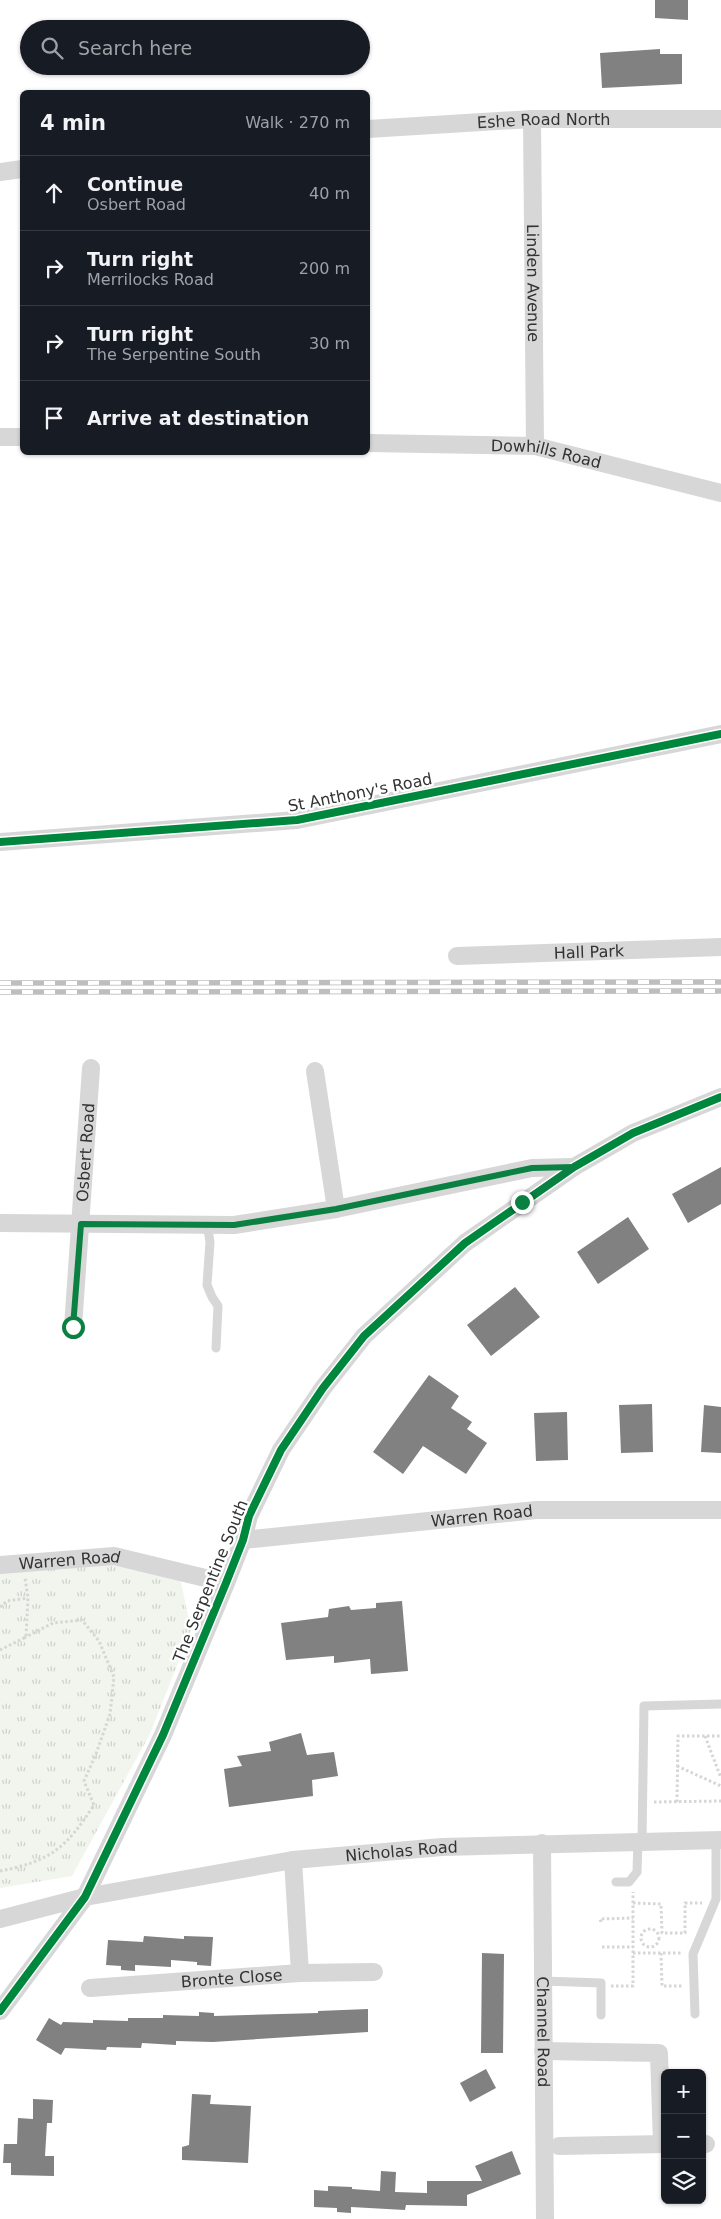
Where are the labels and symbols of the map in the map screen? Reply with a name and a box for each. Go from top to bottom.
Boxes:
street label: Eshe Road North [476,110,610,132]
street label: Linden Avenue [523,224,543,342]
street label: Dowhills Road [491,436,603,472]
street label: St Anthony's Road [286,769,434,816]
street label: Hall Park [553,941,625,963]
street label: Osbert Road [73,1102,99,1203]
route end [511,1191,534,1214]
route start [62,1316,85,1339]
street label: The Serpentine South [169,1497,252,1666]
street label: Warren Road [430,1501,534,1531]
street label: Warren Road [18,1546,123,1573]
street label: Nicholas Road [344,1838,458,1865]
street label: Bronte Close [180,1965,283,1991]
street label: Channel Road [533,1976,553,2088]

